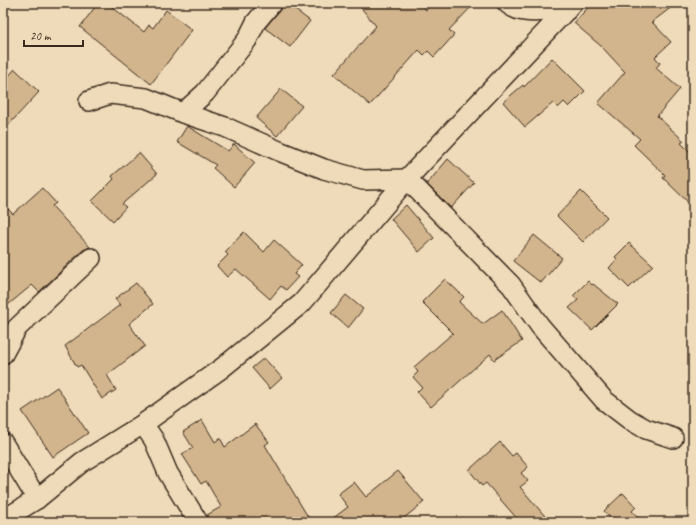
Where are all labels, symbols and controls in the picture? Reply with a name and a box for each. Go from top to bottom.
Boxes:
scale bar [24,22,83,48]
text: 20 m [30,28,52,44]

